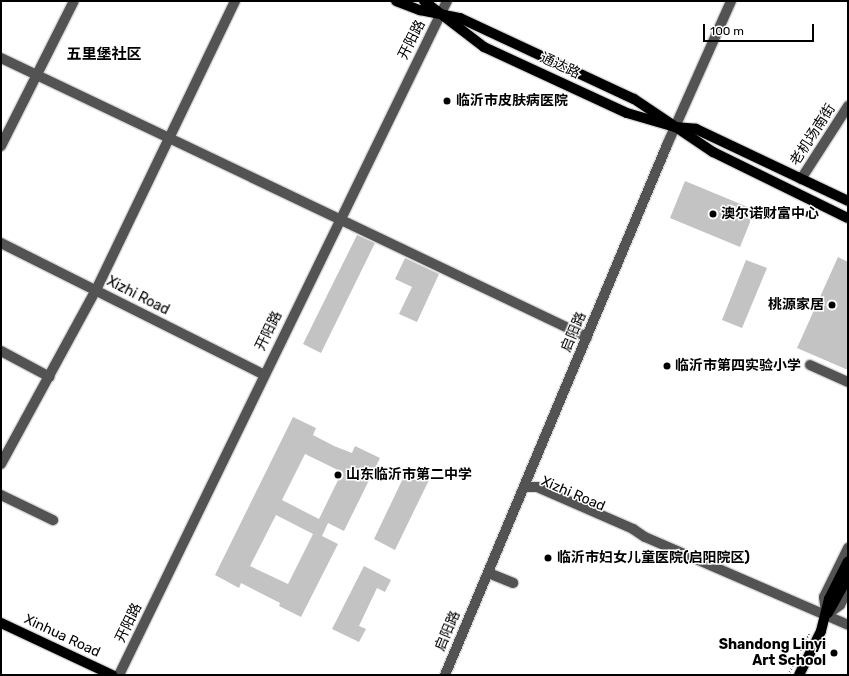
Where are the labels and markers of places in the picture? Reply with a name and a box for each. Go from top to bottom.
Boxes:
place label: 临沂市皮肤病医院 [456,93,568,109]
marker: 临沂市皮肤病医院 [441,95,453,107]
place label: 澳尔诺财富中心 [721,206,819,222]
marker: 澳尔诺财富中心 [708,209,718,219]
place label: 桃源家居 [768,297,824,313]
marker: 桃源家居 [827,300,837,310]
place label: 临沂市第四实验小学 [675,358,801,374]
marker: 临沂市第四实验小学 [662,361,672,371]
place label: 山东临沂市第二中学 [346,467,472,483]
marker: 山东临沂市第二中学 [333,470,343,480]
place label: 临沂市妇女儿童医院(启阳院区) [557,550,750,566]
marker: 临沂市妇女儿童医院(启阳院区) [542,552,554,564]
place label: Shandong Linyi Art School [719,637,826,670]
marker: Shandong Linyi Art School [829,648,839,658]

